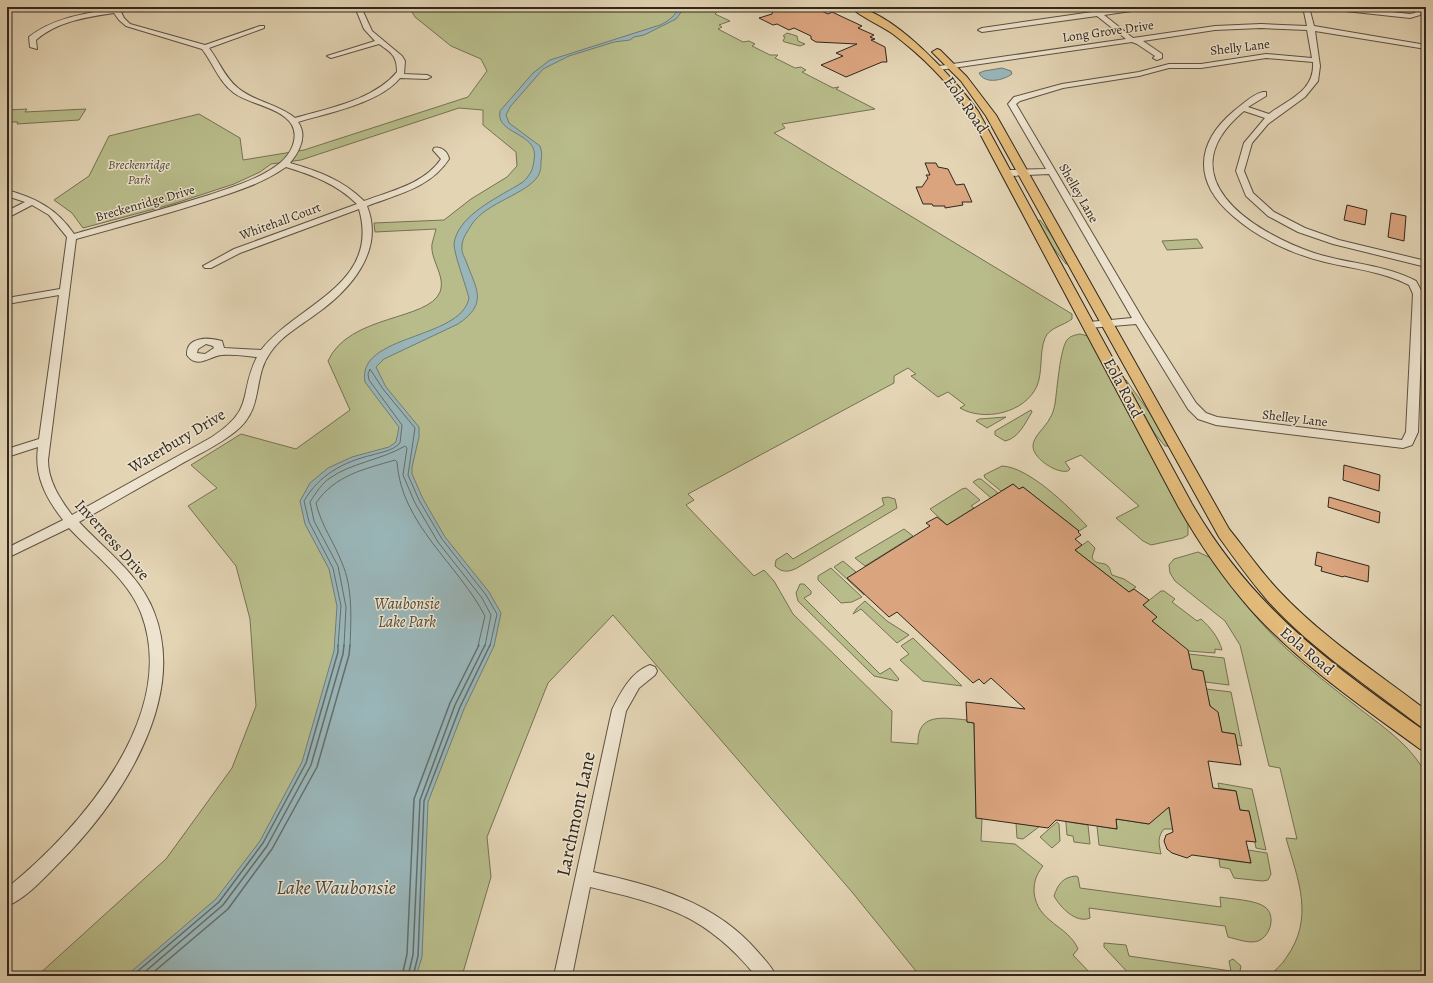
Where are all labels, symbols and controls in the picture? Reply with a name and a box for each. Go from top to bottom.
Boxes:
street label: Long Grove Drive [1061,16,1155,46]
street label: Shelly Lane [1209,35,1271,59]
street label: Eola Road [938,72,994,138]
park label: Breckenridge Park [108,156,170,188]
street label: Shelley Lane [1055,160,1103,226]
street label: Breckenridge Drive [93,181,197,225]
street label: Whitehall Court [236,198,324,244]
street label: Eola Road [1098,354,1148,422]
street label: Waterbury Drive [124,403,229,479]
street label: Shelley Lane [1261,406,1329,430]
street label: Inverness Drive [70,495,154,585]
park label: Waubonsie Lake Park [374,593,440,633]
street label: Eola Road [1275,622,1339,681]
street label: Larchmont Lane [550,749,602,879]
water label: Lake Waubonsie [276,874,396,901]

